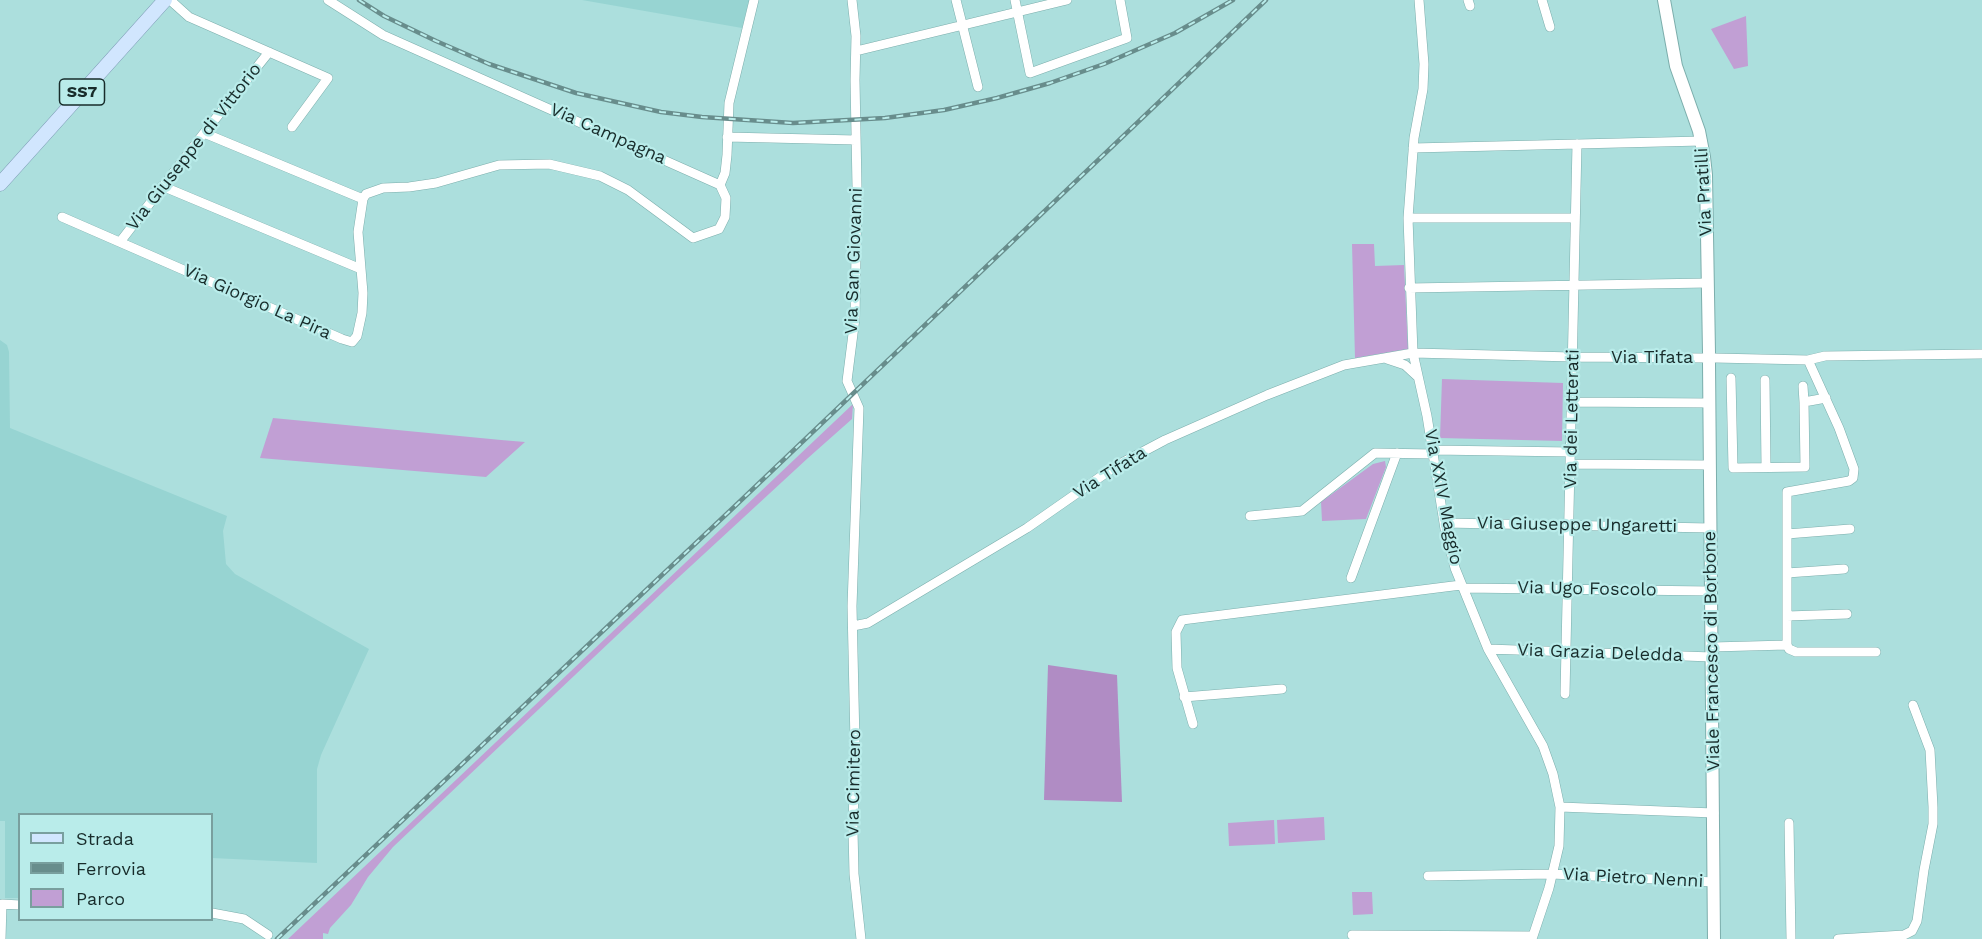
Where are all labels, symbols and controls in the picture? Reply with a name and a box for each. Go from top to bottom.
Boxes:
street label: Via Giuseppe di Vittorio [122,59,266,235]
road number: SS7 [60,79,104,105]
street label: Via Campagna [547,99,669,169]
street label: Via Pratilli [1691,147,1717,237]
street label: Via San Giovanni [841,187,867,335]
street label: Via Giorgio La Pira [180,260,334,344]
street label: Via Tifata [1611,347,1693,369]
street label: Via dei Letterati [1560,349,1584,489]
street label: Via XXIV Maggio [1419,427,1467,567]
street label: Via Tifata [1069,442,1151,504]
street label: Via Giuseppe Ungaretti [1477,512,1677,538]
street label: Viale Francesco di Borbone [1699,531,1725,771]
street label: Via Ugo Foscolo [1517,577,1657,601]
street label: Via Grazia Deledda [1517,639,1683,667]
street label: Via Cimitero [842,729,866,837]
legend [18,813,213,921]
text: Strada [76,828,134,849]
text: Ferrovia [76,858,146,879]
street label: Via Pietro Nenni [1562,864,1704,892]
text: Parco [76,888,125,909]

